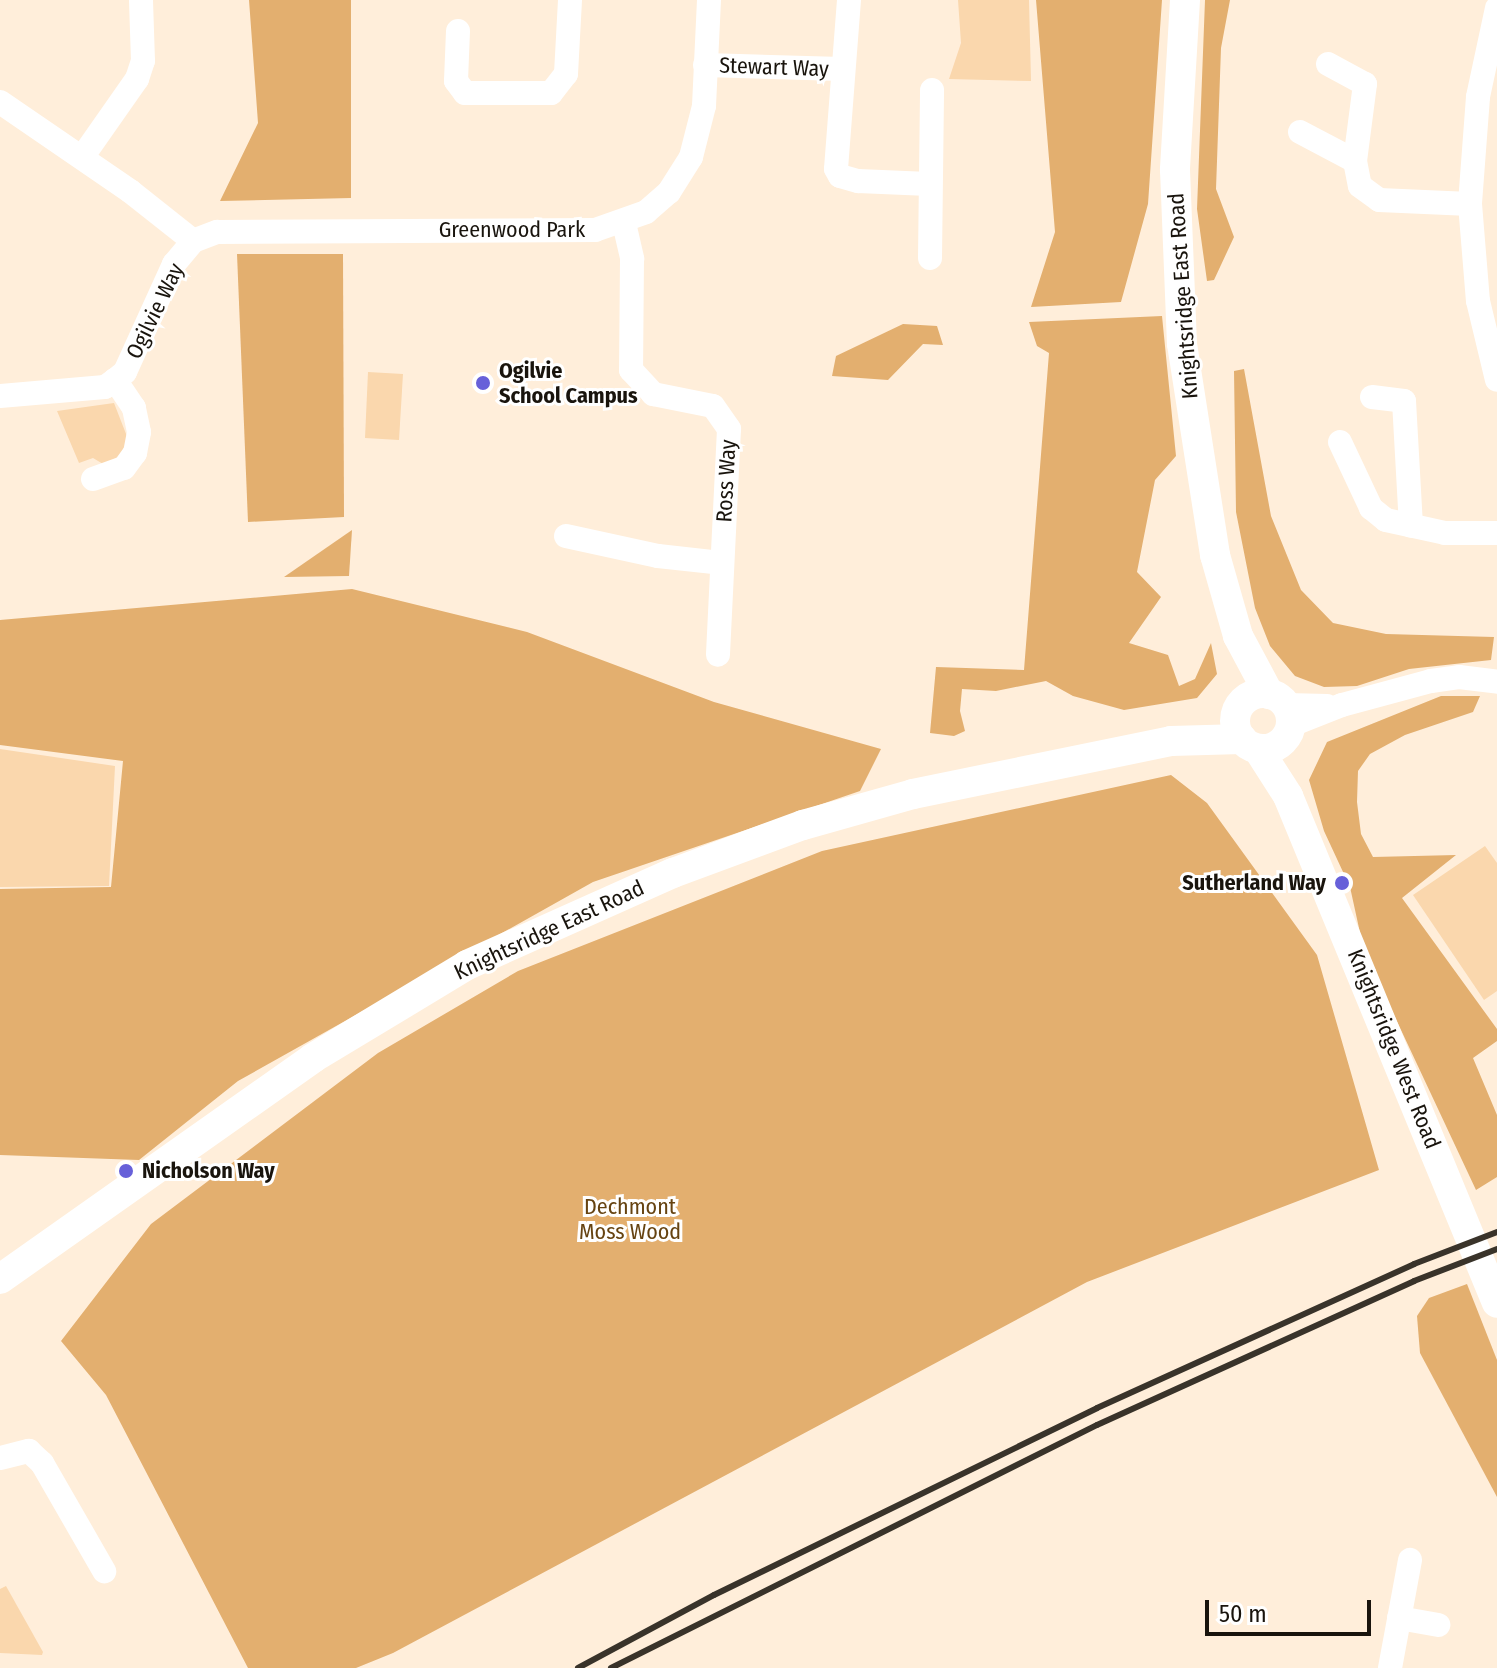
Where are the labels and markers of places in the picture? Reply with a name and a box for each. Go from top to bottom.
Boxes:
place label: Ogilvie School Campus [499,357,638,408]
marker: Ogilvie School Campus [474,374,492,392]
place label: Sutherland Way [1182,870,1326,896]
marker: Sutherland Way [1333,874,1351,892]
place label: Nicholson Way [142,1158,275,1184]
marker: Nicholson Way [117,1162,135,1180]

